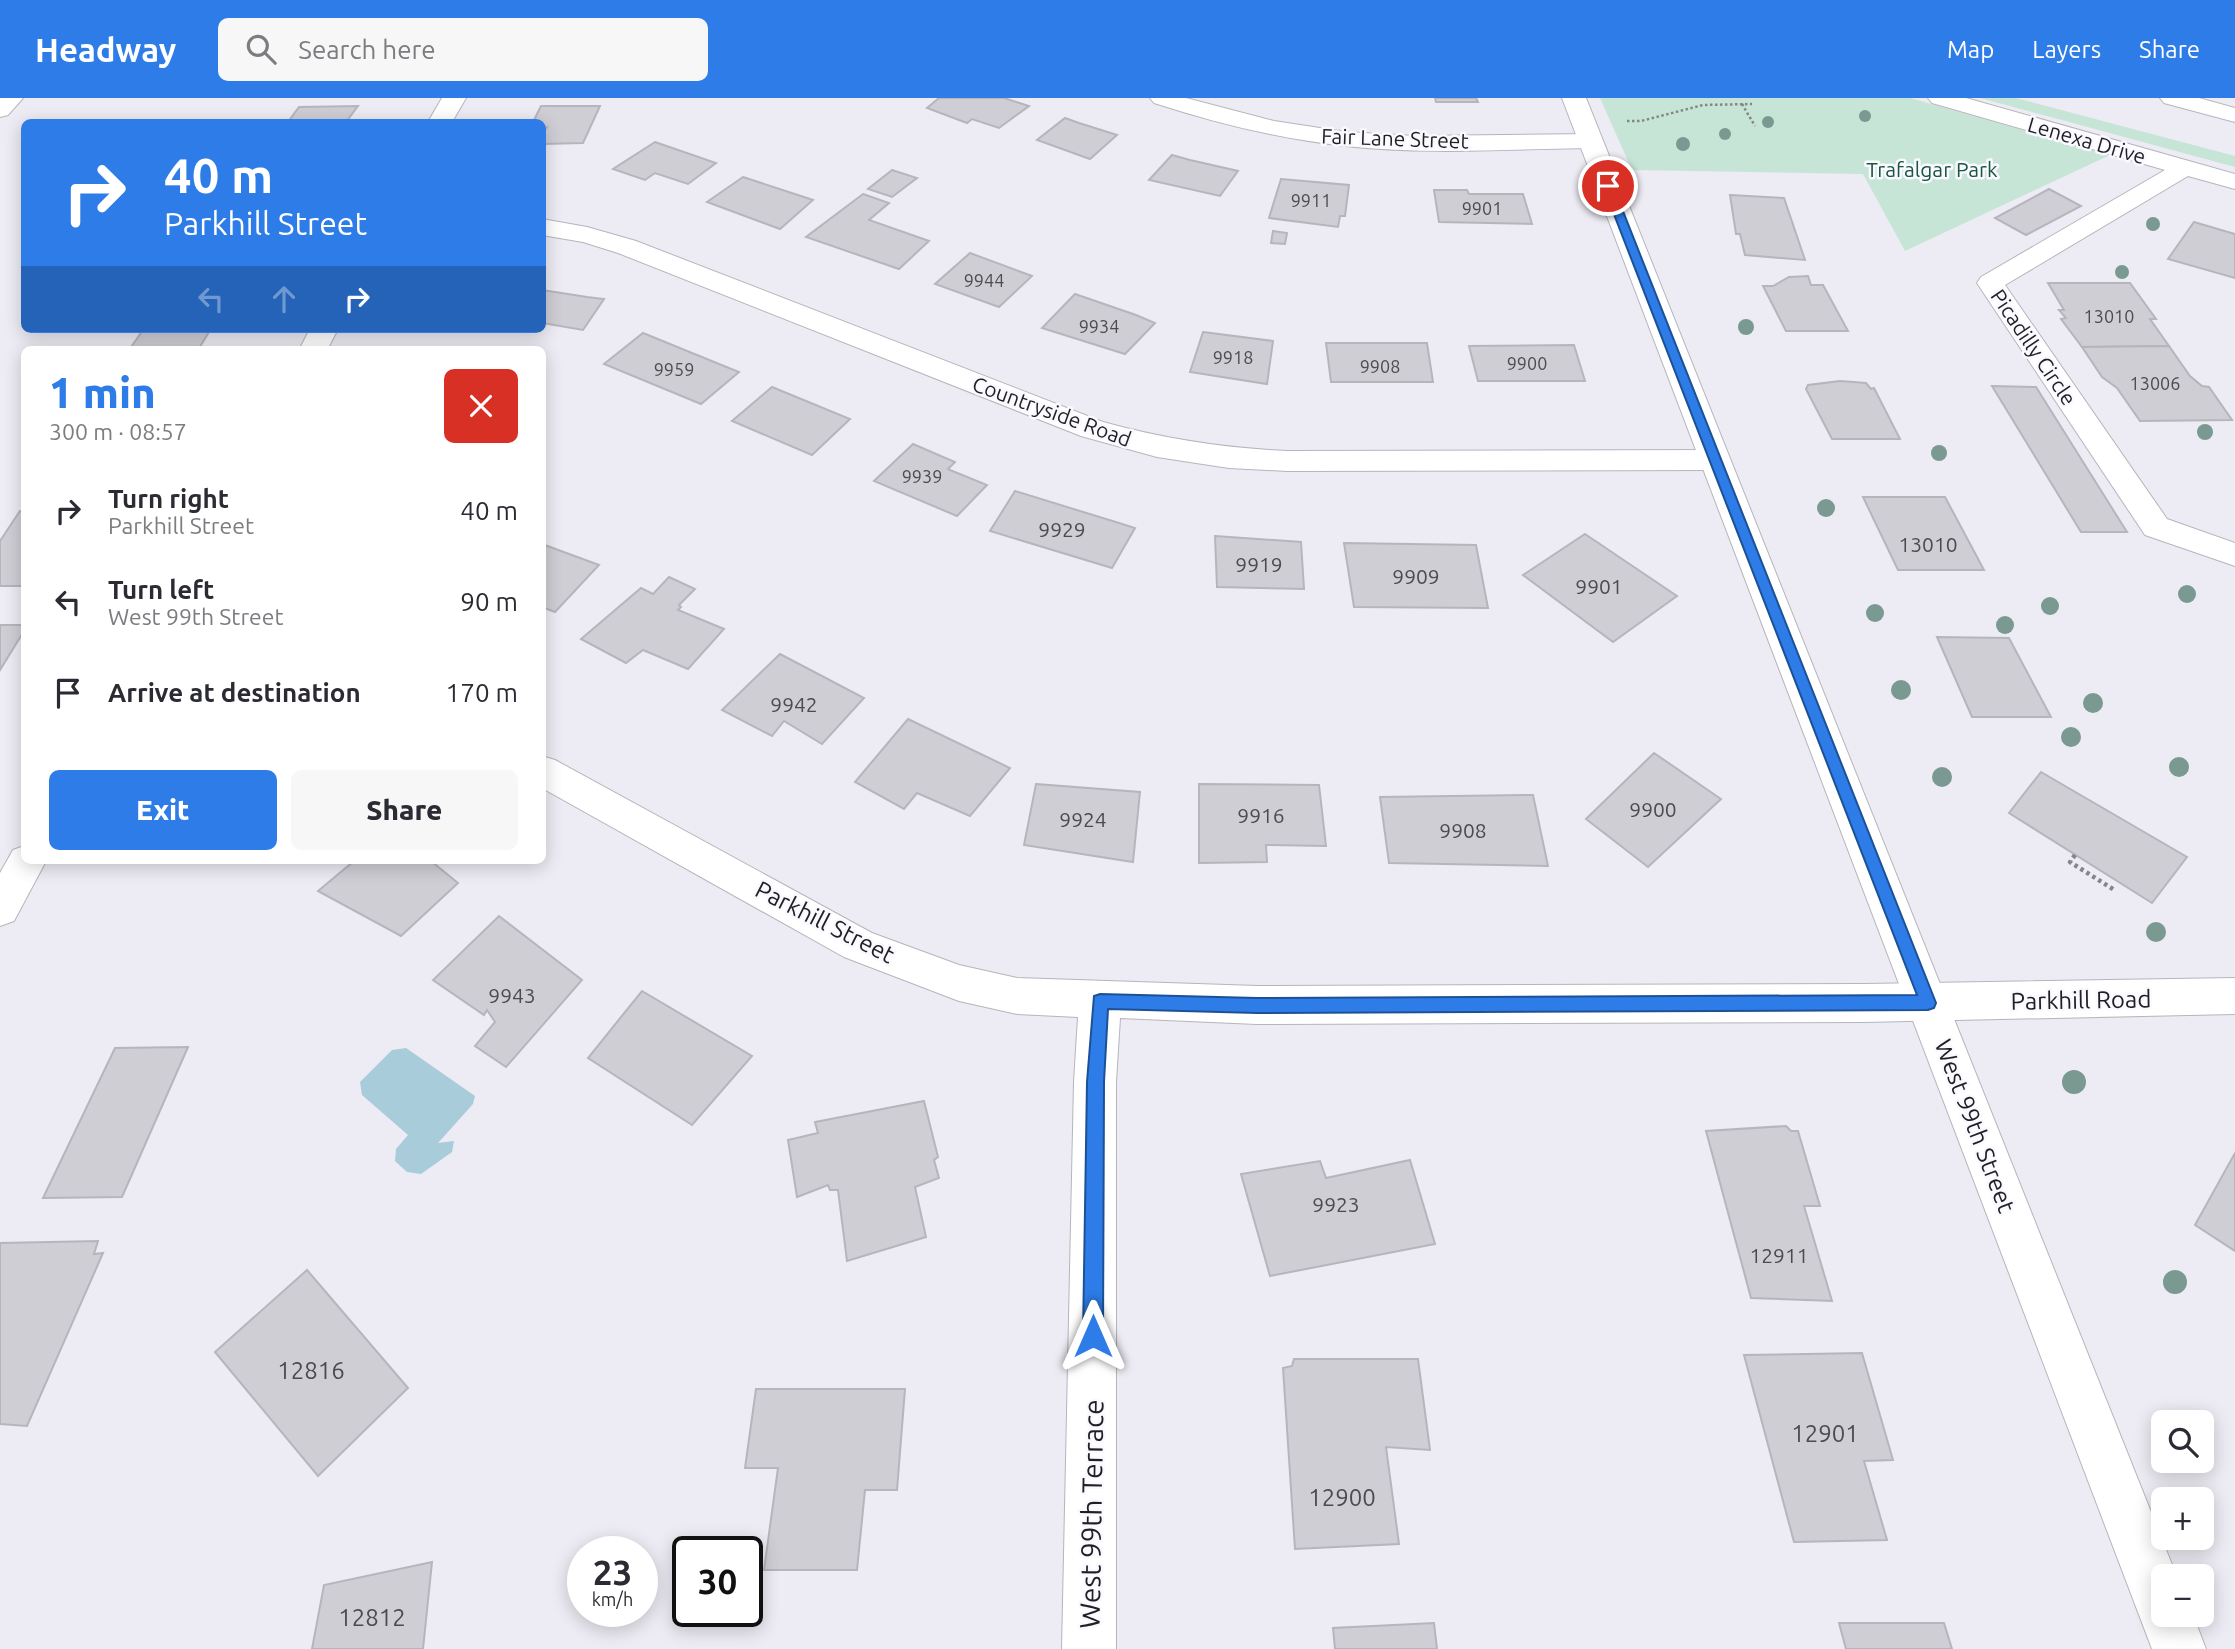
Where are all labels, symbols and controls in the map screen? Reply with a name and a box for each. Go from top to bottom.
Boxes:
search box [218,18,708,81]
icon: search [242,30,280,68]
text: Headway [35,31,176,68]
text: Search here [298,35,436,64]
text: Map [1947,36,1994,63]
text: Layers [2032,36,2101,63]
text: Share [2139,36,2200,63]
street label: Lenexa Drive [2025,112,2149,168]
street label: Fair Lane Street [1321,123,1469,153]
icon: right [49,147,140,238]
text: 40 m [164,147,273,202]
pin [1578,156,1638,216]
park label: Trafalgar Park [1866,157,1998,181]
icon: arrive [1589,167,1627,205]
house number: 9911 [1291,190,1331,210]
house number: 9901 [1462,198,1502,218]
text: Parkhill Street [164,205,367,241]
house number: 9944 [964,270,1004,290]
icon: left [192,280,230,318]
icon: ahead [265,280,303,318]
icon: right [338,280,376,318]
street label: Picadilly Circle [1987,285,2081,409]
house number: 13010 [2084,306,2134,326]
house number: 9934 [1079,316,1119,336]
house number: 9918 [1213,347,1253,367]
house number: 9900 [1507,353,1547,373]
house number: 9908 [1360,356,1400,376]
house number: 9959 [654,359,694,379]
text: 1 min [49,369,156,416]
button: close [444,369,518,443]
street label: Countryside Road [969,371,1135,451]
house number: 13006 [2130,373,2180,393]
text: 300 m · 08:57 [49,419,187,444]
house number: 9939 [902,466,942,486]
text: Turn right [108,484,229,513]
icon: right [49,492,87,530]
text: 40 m [460,496,518,525]
text: Parkhill Street [108,513,254,538]
house number: 9929 [1038,517,1086,541]
house number: 13010 [1898,532,1958,556]
house number: 9919 [1235,552,1283,576]
house number: 9909 [1392,564,1440,588]
house number: 9901 [1575,574,1623,598]
text: Turn left [108,575,214,604]
icon: left [49,583,87,621]
text: 90 m [460,587,518,616]
text: West 99th Street [108,604,284,629]
icon: arrive [49,674,87,712]
text: Arrive at destination [108,678,361,707]
text: 170 m [446,678,518,707]
house number: 9942 [770,692,818,716]
button: Exit [49,770,277,850]
button: Share [291,770,518,850]
house number: 9900 [1629,797,1677,821]
house number: 9916 [1237,803,1285,827]
house number: 9924 [1059,807,1107,831]
house number: 9908 [1439,818,1487,842]
street label: Parkhill Street [751,875,899,969]
house number: 9943 [488,983,536,1007]
street label: Parkhill Road [2010,985,2152,1015]
street label: West 99th Street [1930,1036,2021,1217]
house number: 9923 [1312,1192,1360,1216]
house number: 12911 [1749,1243,1809,1267]
position arrow [1056,1299,1130,1373]
house number: 12816 [277,1357,345,1384]
street label: West 99th Terrace [1074,1399,1108,1629]
map controls [2151,1410,2214,1627]
button: search [2151,1410,2214,1473]
house number: 12901 [1791,1420,1859,1447]
house number: 12900 [1308,1484,1376,1511]
button: + [2151,1487,2214,1550]
speed limit sign: 30 [672,1536,763,1627]
text: 23 [593,1552,632,1592]
button: − [2151,1564,2214,1627]
text: km/h [592,1589,633,1609]
house number: 12812 [338,1604,406,1631]

